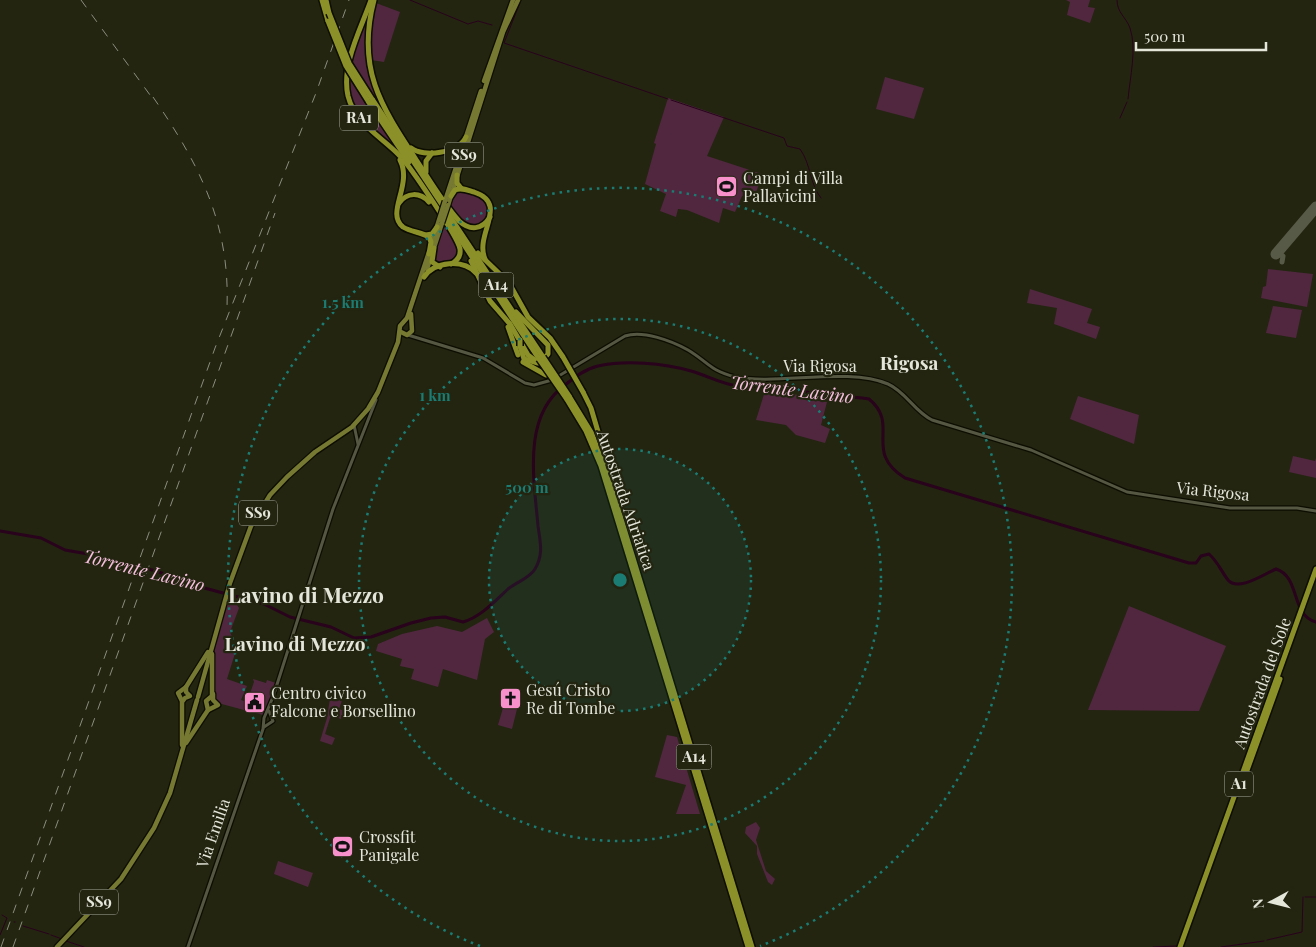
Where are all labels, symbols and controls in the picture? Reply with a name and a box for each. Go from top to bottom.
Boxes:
scale bar [1136,20,1266,52]
text: 500 m [1144,26,1186,46]
road number: RA1 [340,106,378,130]
road number: SS9 [445,142,483,168]
place label: Campi di Villa Pallavicini [743,167,843,206]
sports icon: Campi di Villa Pallavicini [715,175,739,199]
road number: A14 [478,272,514,298]
text: 1.5 km [322,292,364,312]
district label: Rigosa [880,349,938,375]
street label: Via Rigosa [782,355,857,376]
water label: Torrente Lavino [729,370,855,409]
text: 1 km [419,385,451,405]
street label: Autostrada Adriatica [592,426,660,573]
street label: Via Rigosa [1175,476,1251,505]
text: 500 m [505,477,549,497]
road number: SS9 [239,500,277,526]
water label: Torrente Lavino [81,543,208,597]
centre of rings [611,571,629,589]
district label: Lavino di Mezzo [228,580,384,608]
street label: Autostrada del Sole [1228,614,1295,752]
district label: Lavino di Mezzo [224,630,366,656]
place label: Gesú Cristo Re di Tombe [526,679,615,718]
place label: Centro civico Falcone e Borsellino [271,682,416,721]
church icon: Gesú Cristo Re di Tombe [498,687,522,711]
public building icon: Centro civico Falcone e Borsellino [243,690,267,714]
road number: A14 [676,744,712,770]
road number: A1 [1225,772,1253,796]
street label: Via Emilia [191,795,234,871]
place label: Crossfit Panigale [359,826,419,865]
sports icon: Crossfit Panigale [331,834,355,858]
north arrow [1246,877,1296,927]
road number: SS9 [80,890,118,914]
text: N [1248,897,1268,910]

